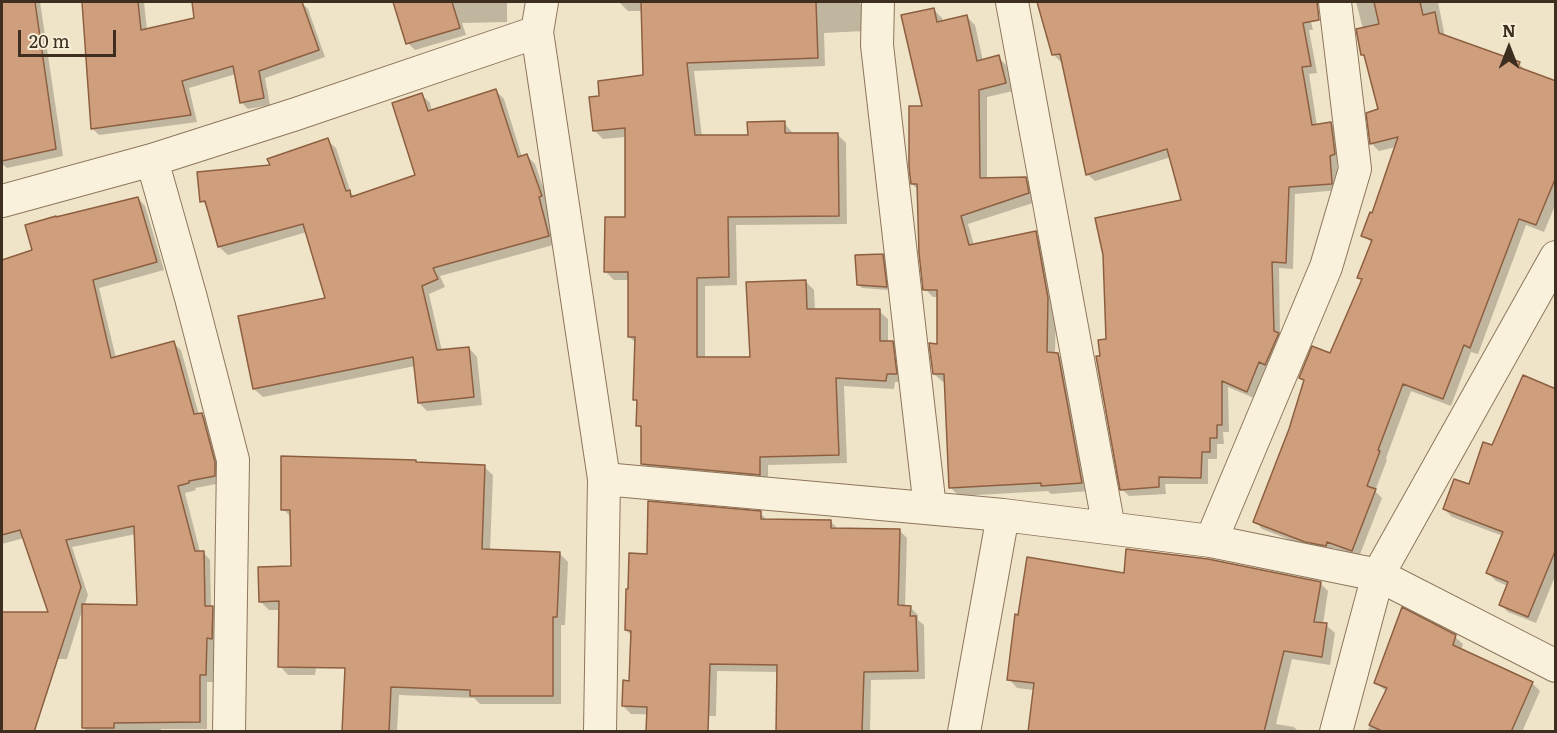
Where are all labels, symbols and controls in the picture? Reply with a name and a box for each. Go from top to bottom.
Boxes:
scale bar [21,18,118,56]
north arrow [1479,18,1539,78]
text: N [1502,18,1516,42]
text: 20 m [29,27,70,54]

